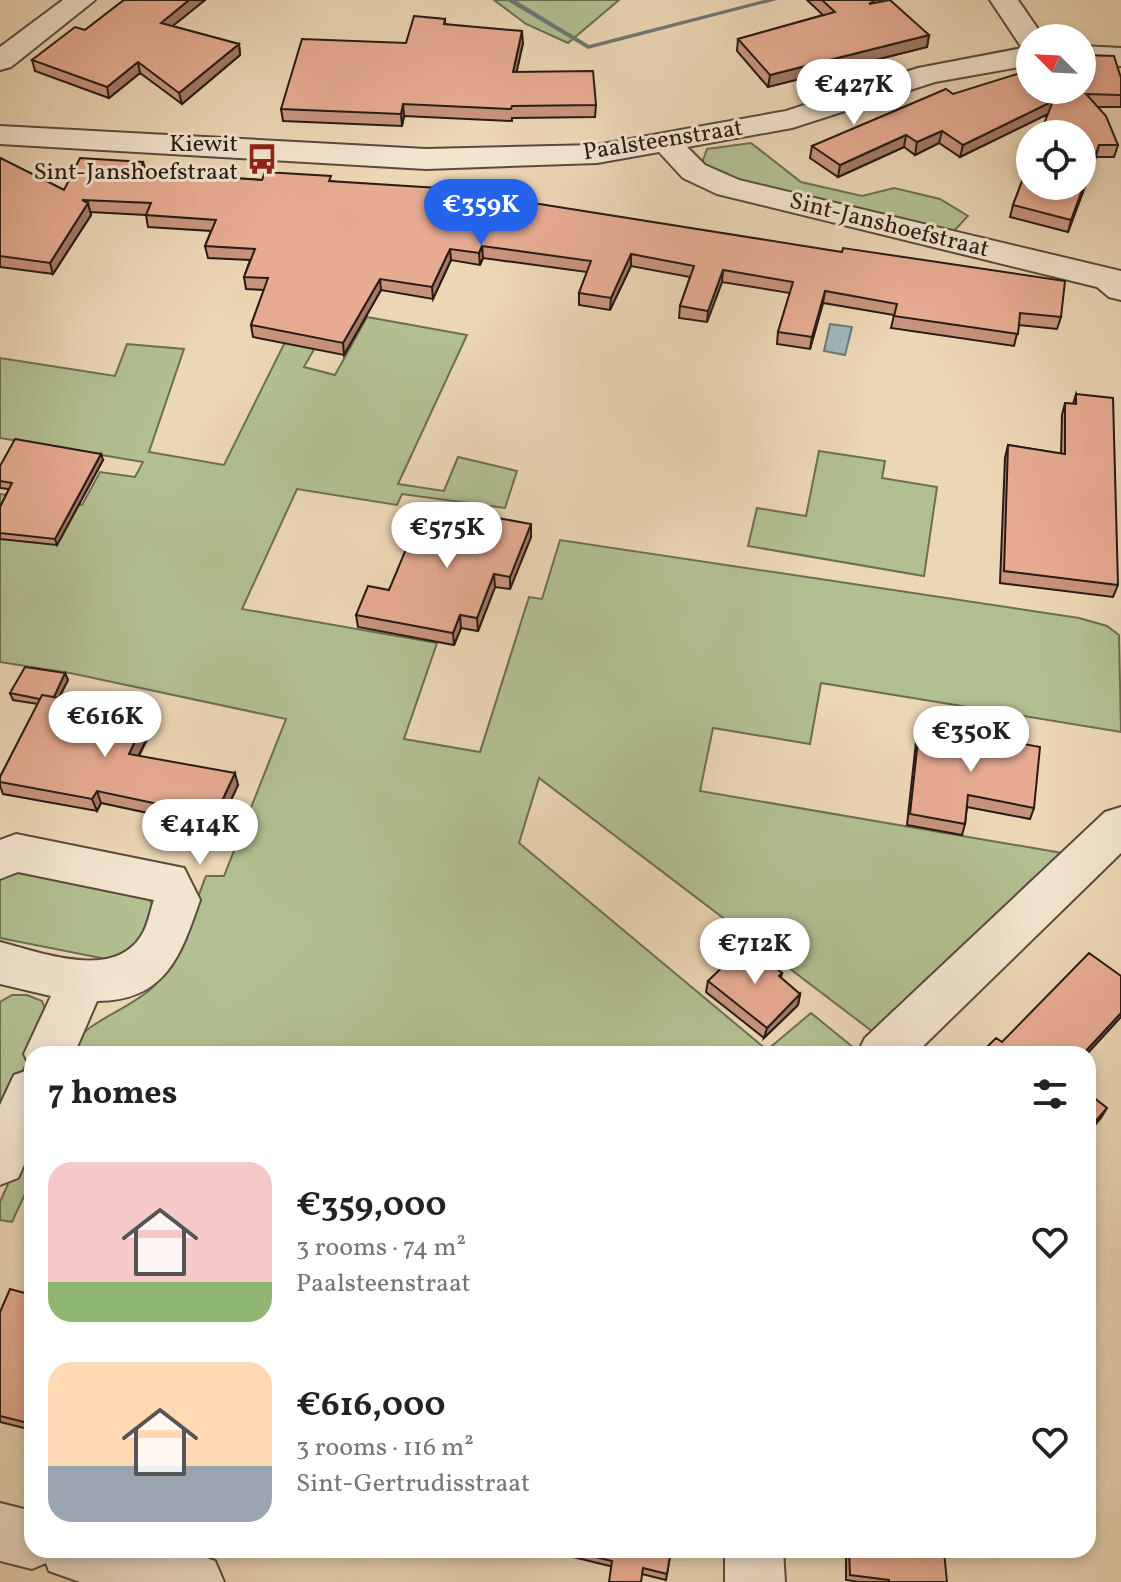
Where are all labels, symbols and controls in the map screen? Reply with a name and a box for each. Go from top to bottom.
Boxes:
north arrow [1016,24,1096,104]
map controls [1016,24,1096,200]
pin: €427K [798,59,910,127]
text: €427K [814,67,894,103]
street label: Paalsteenstraat [581,112,745,170]
button: locate [1016,120,1096,200]
place label: Kiewit Sint-Janshoefstraat [33,128,238,190]
bus stop icon: Kiewit Sint-Janshoefstraat [245,142,279,176]
pin: €359K [425,179,537,247]
street label: Sint-Janshoefstraat [786,185,992,267]
text: €359K [442,187,520,223]
pin: €575K [391,502,503,570]
text: €575K [409,510,485,546]
pin: €616K [49,691,161,759]
text: €616K [67,699,144,735]
pin: €350K [915,706,1027,774]
text: €350K [931,714,1011,750]
pin: €414K [144,799,256,867]
text: €414K [160,807,240,843]
pin: €712K [699,918,811,986]
text: €712K [718,926,792,962]
text: 7 homes [48,1071,177,1118]
icon: filters [1028,1072,1072,1116]
text: €359,000 [296,1183,447,1230]
icon: home [112,1194,208,1290]
icon: heart [1028,1220,1072,1264]
text: 3 rooms · 74 m² [296,1230,466,1266]
text: Paalsteenstraat [296,1266,471,1302]
text: €616,000 [296,1383,445,1430]
icon: home [112,1394,208,1490]
icon: heart [1028,1420,1072,1464]
text: 3 rooms · 116 m² [296,1430,474,1466]
text: Sint-Gertrudisstraat [296,1466,530,1502]

